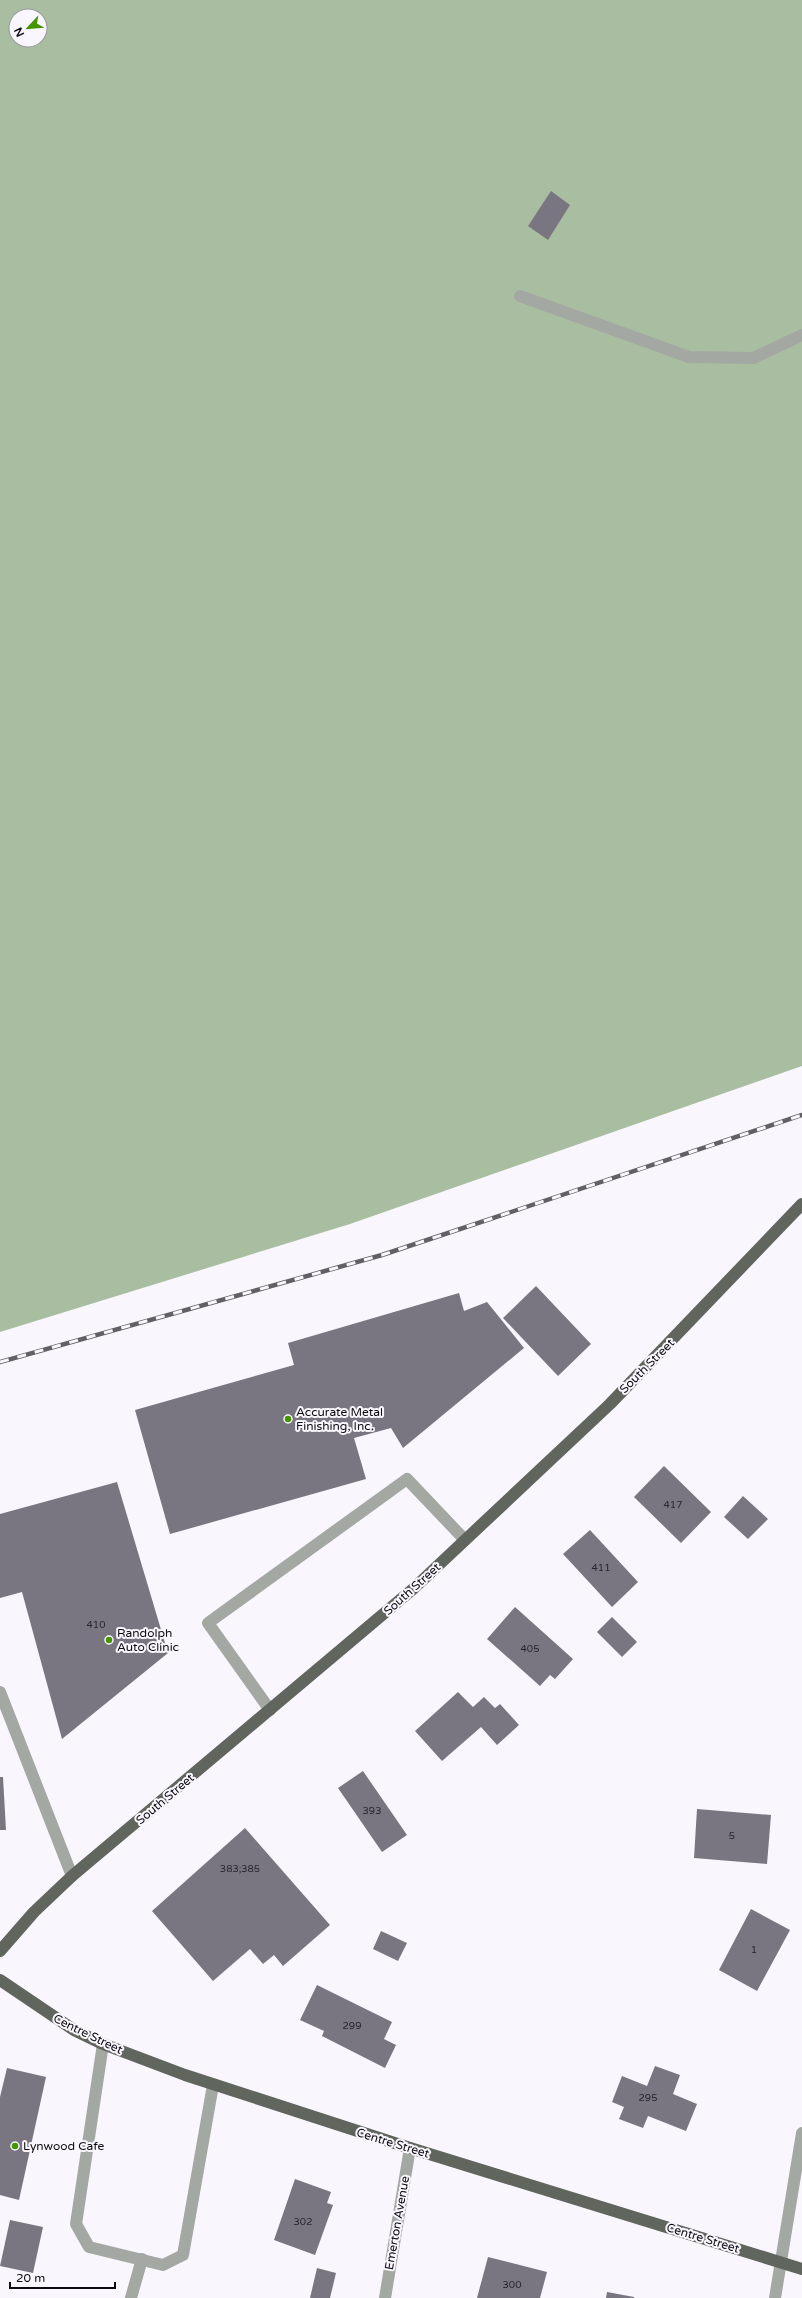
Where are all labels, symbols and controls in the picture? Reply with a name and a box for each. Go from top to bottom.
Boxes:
north arrow [8,8,48,48]
text: N [12,25,27,39]
street label: South Street [617,1336,677,1396]
place label: Accurate Metal Finishing, Inc. [296,1405,383,1433]
marker: Accurate Metal Finishing, Inc. [283,1414,293,1424]
house number: 417 [664,1499,682,1511]
street label: South Street [381,1560,443,1618]
house number: 411 [592,1562,610,1574]
house number: 410 [87,1619,105,1631]
place label: Randolph Auto Clinic [117,1626,179,1654]
marker: Randolph Auto Clinic [104,1635,114,1645]
house number: 405 [521,1643,539,1655]
street label: South Street [133,1770,197,1827]
house number: 393 [363,1805,381,1817]
house number: 5 [729,1830,735,1842]
house number: 383;385 [220,1863,260,1875]
house number: 1 [751,1944,757,1956]
street label: Centre Street [51,2011,125,2057]
house number: 299 [343,2020,361,2032]
house number: 295 [639,2092,657,2104]
street label: Centre Street [355,2125,431,2161]
place label: Lynwood Cafe [23,2139,104,2153]
marker: Lynwood Cafe [10,2141,20,2151]
street label: Emerton Avenue [382,2175,412,2271]
house number: 302 [294,2216,312,2228]
street label: Centre Street [665,2220,741,2256]
scale bar [10,2264,115,2290]
text: 20 m [16,2271,45,2285]
house number: 300 [503,2279,521,2291]

